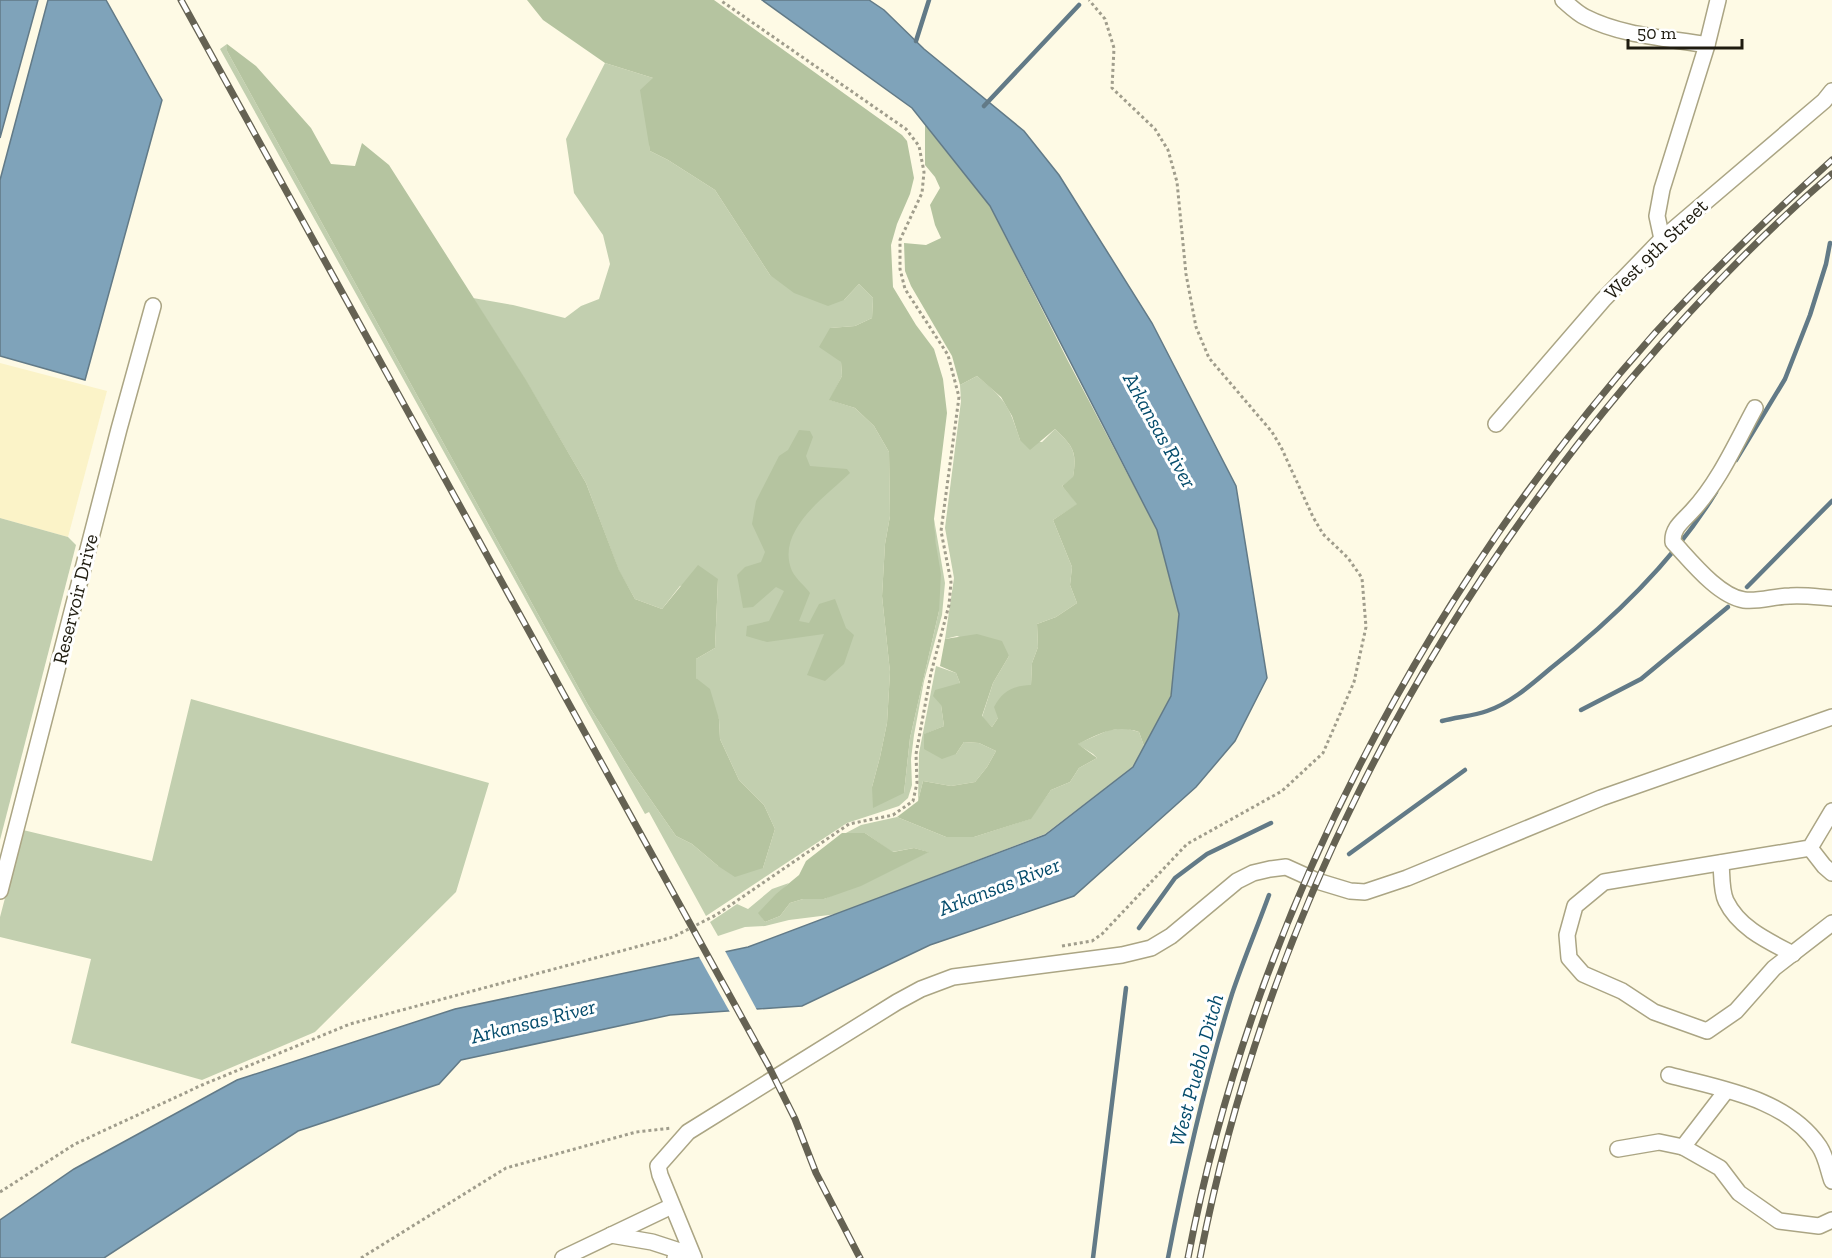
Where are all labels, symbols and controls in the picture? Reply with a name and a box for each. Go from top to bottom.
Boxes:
scale bar [1628,12,1742,50]
text: 50 m [1637,22,1677,44]
street label: West 9th Street [1599,193,1713,304]
water label: Arkansas River [1118,367,1202,493]
street label: Reservoir Drive [47,531,103,667]
water label: Arkansas River [934,851,1064,921]
water label: West Pueblo Ditch [1164,991,1228,1149]
water label: Arkansas River [467,993,599,1049]

